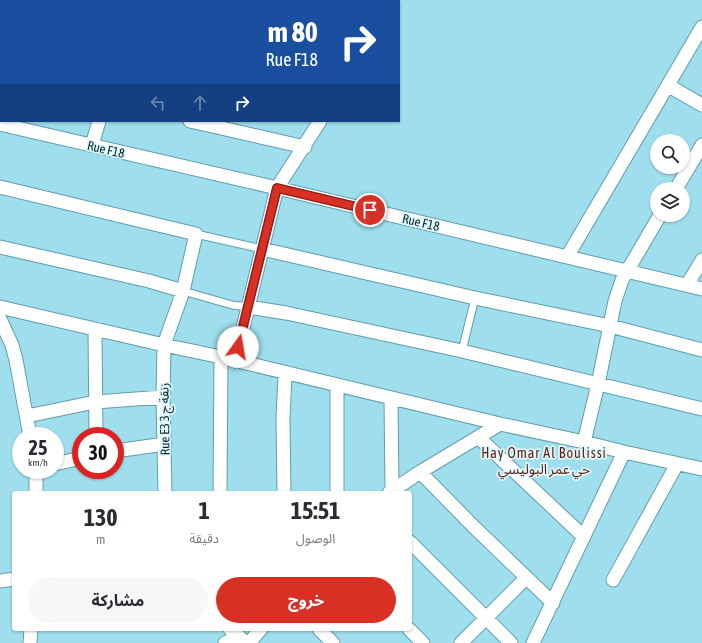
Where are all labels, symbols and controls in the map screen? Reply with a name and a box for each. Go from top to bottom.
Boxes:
text: 80 m [268,16,318,48]
icon: right [332,16,384,68]
text: Rue F18 [265,49,318,70]
icon: left [147,92,169,114]
icon: ahead [189,92,211,114]
icon: right [231,92,253,114]
map controls [650,134,690,222]
button: search [650,134,690,174]
street label: Rue F18 [86,138,126,161]
button: layers [650,182,690,222]
pin [353,193,387,227]
icon: arrive [359,199,381,221]
street label: Rue F18 [401,211,441,234]
position arrow [217,326,259,368]
street label: Rue E3 زنقة ج 3 [156,383,176,455]
speed limit sign: 30 [72,427,124,479]
text: 25 [29,436,47,459]
district label: Hay Omar Al Boulissi حي عمر البوليسي [481,445,607,480]
text: km/h [28,457,48,468]
text: 1 [199,497,210,524]
text: 15:51 [291,497,340,524]
text: 130 [84,504,118,531]
text: دقيقة [189,531,219,546]
text: الوصول [296,531,335,546]
text: m [96,532,105,547]
button: مشاركة [28,577,208,623]
button: خروج [216,577,396,623]

